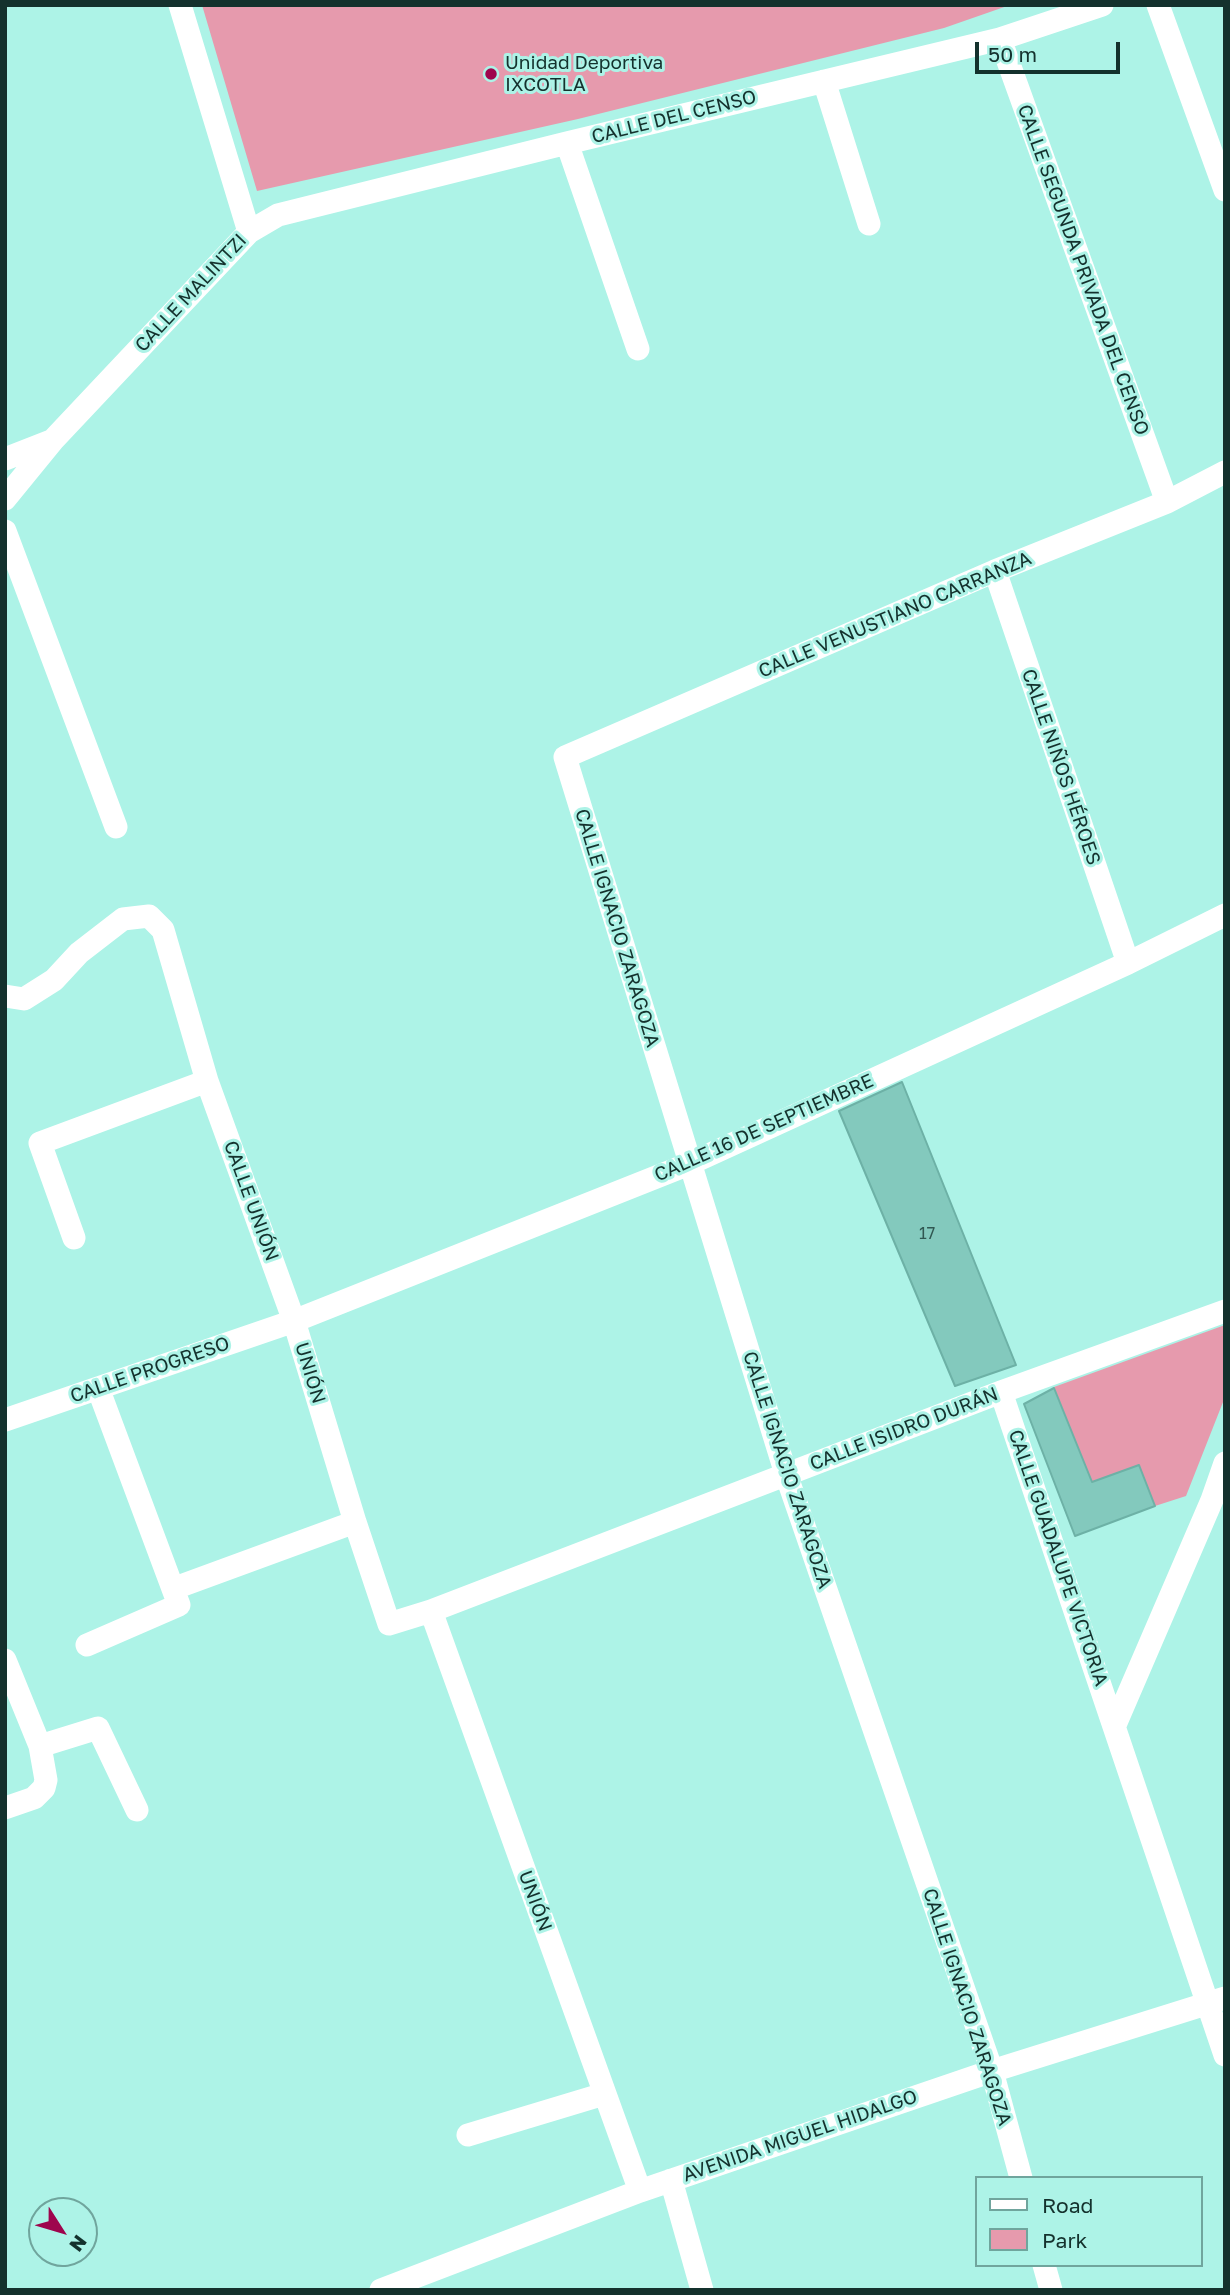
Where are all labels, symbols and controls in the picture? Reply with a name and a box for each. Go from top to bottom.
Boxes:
scale bar [978,28,1123,72]
text: 50 m [988,41,1037,67]
place label: Unidad Deportiva IXCOTLA [505,52,663,96]
marker: Unidad Deportiva IXCOTLA [483,66,499,82]
street label: CALLE DEL CENSO [589,86,759,148]
street label: CALLE SEGUNDA PRIVADA DEL CENSO [1012,102,1154,438]
street label: CALLE MALINTZI [131,229,251,357]
street label: CALLE VENUSTIANO CARRANZA [755,547,1035,683]
street label: CALLE NIÑOS HÉROES [1017,666,1105,868]
street label: CALLE IGNACIO ZARAGOZA [570,806,664,1050]
street label: CALLE 16 DE SEPTIEMBRE [651,1069,877,1187]
street label: CALLE UNIÓN [219,1138,283,1264]
house number: 17 [919,1224,935,1244]
street label: CALLE PROGRESO [67,1332,233,1408]
street label: UNIÓN [290,1340,330,1406]
street label: CALLE IGNACIO ZARAGOZA [738,1349,836,1591]
street label: CALLE ISIDRO DURÁN [807,1383,1001,1475]
street label: CALLE GUADALUPE VICTORIA [1003,1427,1113,1689]
street label: UNIÓN [514,1868,556,1934]
street label: CALLE IGNACIO ZARAGOZA [918,1886,1016,2128]
street label: AVENIDA MIGUEL HIDALGO [680,2085,920,2187]
legend [974,2176,1202,2267]
text: Road [1042,2192,1093,2218]
north arrow [28,2197,98,2267]
text: Park [1042,2227,1087,2253]
text: N [65,2231,92,2256]

